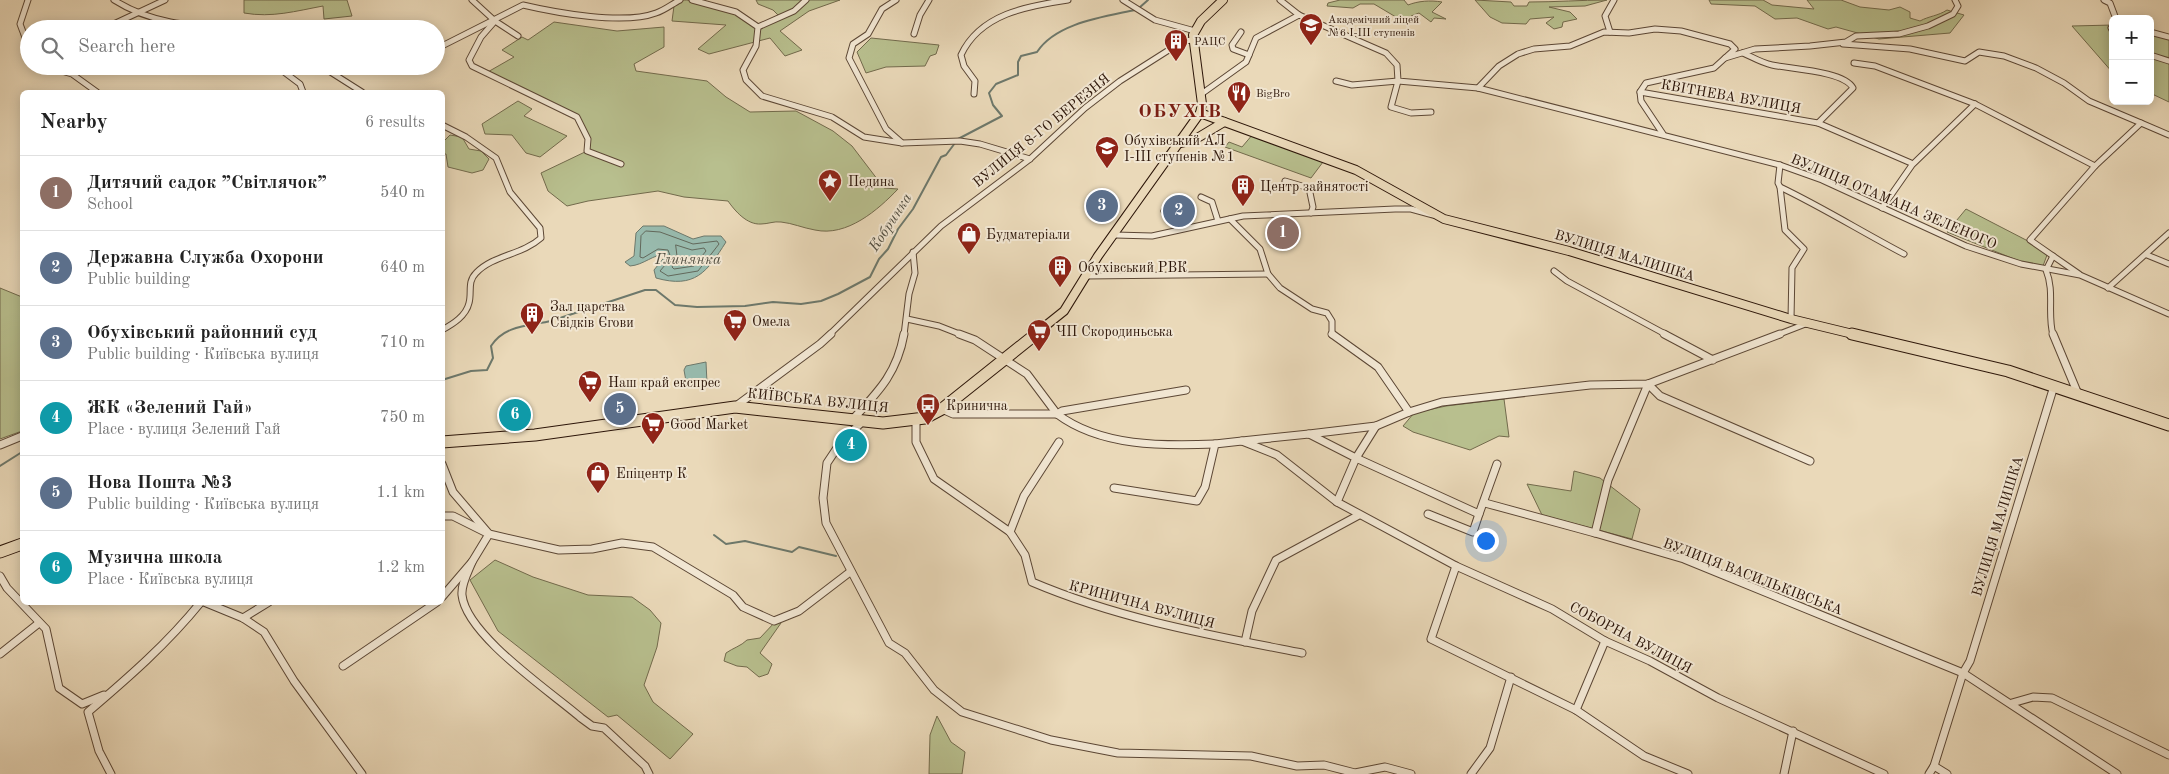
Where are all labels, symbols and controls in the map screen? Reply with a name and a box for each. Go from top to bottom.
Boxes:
school or university icon: Академічний ліцей №6 І-ІІІ ступенів [1298,12,1324,46]
place label: Академічний ліцей №6 І-ІІІ ступенів [1328,15,1419,39]
map controls [2109,15,2154,105]
button: + [2109,15,2154,60]
search box [20,20,445,75]
building icon: РАЦС [1163,28,1189,62]
icon: search [38,34,66,62]
place label: РАЦС [1194,37,1225,48]
text: Search here [78,38,175,57]
button: − [2109,60,2154,105]
street label: ВУЛИЦЯ 8-ГО БЕРЕЗНЯ [971,71,1113,190]
street label: КВІТНЕВА ВУЛИЦЯ [1660,78,1802,116]
restaurant icon: BigBro [1226,80,1252,114]
place label: BigBro [1256,89,1290,100]
district label: ОБУХІВ [1138,103,1222,122]
text: Nearby [40,112,108,133]
text: 6 results [365,115,425,131]
place label: Обухівський АЛ І-ІІІ ступенів №1 [1124,134,1235,164]
school or university icon: Обухівський АЛ І-ІІІ ступенів №1 [1094,135,1120,169]
street label: ВУЛИЦЯ ОТАМАНА ЗЕЛЕНОГО [1789,152,1999,252]
place icon: Педина [817,168,843,202]
building icon: Центр зайнятості [1230,173,1256,207]
text: Дитячий садок ”Світлячок” [87,174,327,193]
place label: Педина [848,175,895,189]
place label: Центр зайнятості [1260,180,1369,194]
text: 1 [51,185,61,201]
text: 540 m [380,185,425,201]
pin: 3 [1086,187,1118,225]
water label: Кобринка [866,191,915,255]
pin: 2 [1163,192,1195,230]
text: School [87,197,133,213]
pin: 1 [1267,214,1299,252]
shop icon: Будматеріали [956,221,982,255]
place label: Будматеріали [986,228,1070,242]
street label: ВУЛИЦЯ МАЛИШКА [1553,228,1697,284]
text: Державна Служба Охорони [87,249,324,268]
water label: Глинянка [654,253,721,268]
building icon: Обухівський РВК [1047,254,1073,288]
text: 2 [51,260,61,276]
text: 640 m [380,260,425,276]
place label: Обухівський РВК [1078,261,1187,275]
text: Public building [87,272,190,288]
place label: Зал царства Свідків Єгови [550,300,634,330]
building icon: Зал царства Свідків Єгови [519,301,545,335]
supermarket icon: Омела [722,308,748,342]
place label: Омела [752,315,790,329]
supermarket icon: ЧП Скородиньська [1026,318,1052,352]
text: Обухівський районний суд [87,324,317,343]
place label: ЧП Скородиньська [1056,325,1173,339]
text: 3 [51,335,61,351]
text: 710 m [380,335,425,351]
text: Public building · Київська вулиця [87,347,319,363]
supermarket icon: Наш край експрес [577,369,603,403]
place label: Наш край експрес [608,376,720,390]
street label: КИЇВСЬКА ВУЛИЦЯ [747,384,890,415]
pin: 5 [604,390,636,428]
bus stop icon: Кринична [915,392,941,426]
pin: 6 [499,396,531,434]
text: ЖК «Зелений Гай» [87,399,253,418]
place label: Кринична [946,399,1008,413]
text: 4 [51,410,61,426]
text: 750 m [380,410,425,426]
supermarket icon: Good Market [640,411,666,445]
place label: Good Market [670,418,748,432]
text: Place · вулиця Зелений Гай [87,422,281,438]
pin: 4 [835,426,867,464]
street label: ВУЛИЦЯ МАЛИШКА [1970,454,2026,598]
shop icon: Епіцентр К [585,460,611,494]
place label: Епіцентр К [616,467,687,481]
text: Нова Пошта №3 [87,474,232,493]
text: 5 [51,485,61,501]
text: 1.1 km [376,485,425,501]
text: Public building · Київська вулиця [87,497,319,513]
your location [1473,528,1499,554]
street label: ВУЛИЦЯ ВАСИЛЬКІВСЬКА [1661,536,1845,618]
text: Музична школа [87,549,222,568]
text: 6 [51,560,61,576]
text: 1.2 km [376,560,425,576]
text: Place · Київська вулиця [87,572,253,588]
street label: КРИНИЧНА ВУЛИЦЯ [1067,579,1216,631]
street label: СОБОРНА ВУЛИЦЯ [1567,600,1694,676]

